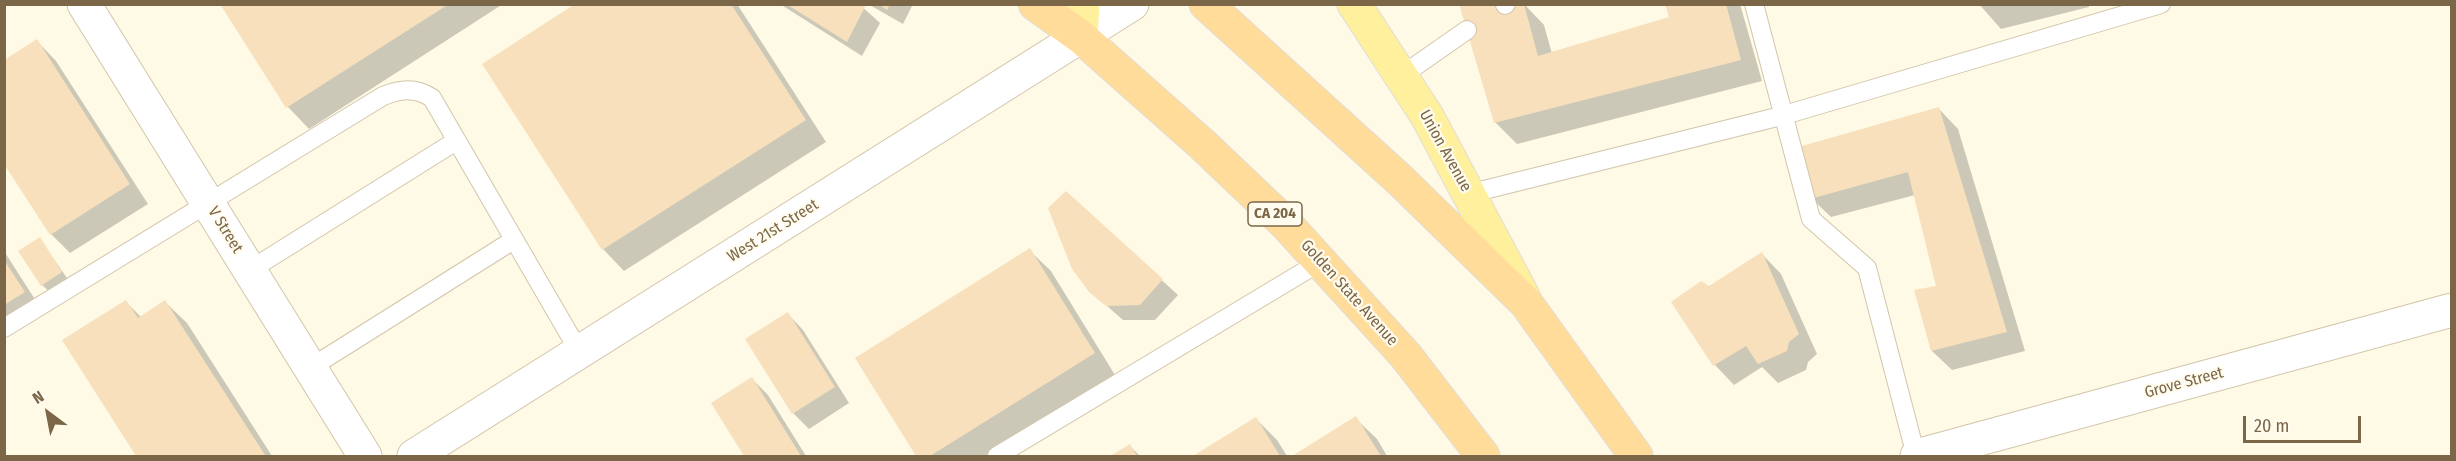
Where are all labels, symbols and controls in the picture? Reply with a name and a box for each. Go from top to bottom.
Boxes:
street label: Union Avenue [1415,107,1475,195]
street label: West 21st Street [724,195,822,267]
road number: CA 204 [1248,202,1302,226]
street label: V Street [203,203,247,257]
street label: Golden State Avenue [1296,236,1402,350]
street label: Grove Street [2143,363,2225,403]
north arrow [18,383,78,443]
text: N [29,387,47,408]
scale bar [2246,404,2364,442]
text: 20 m [2254,415,2289,437]

